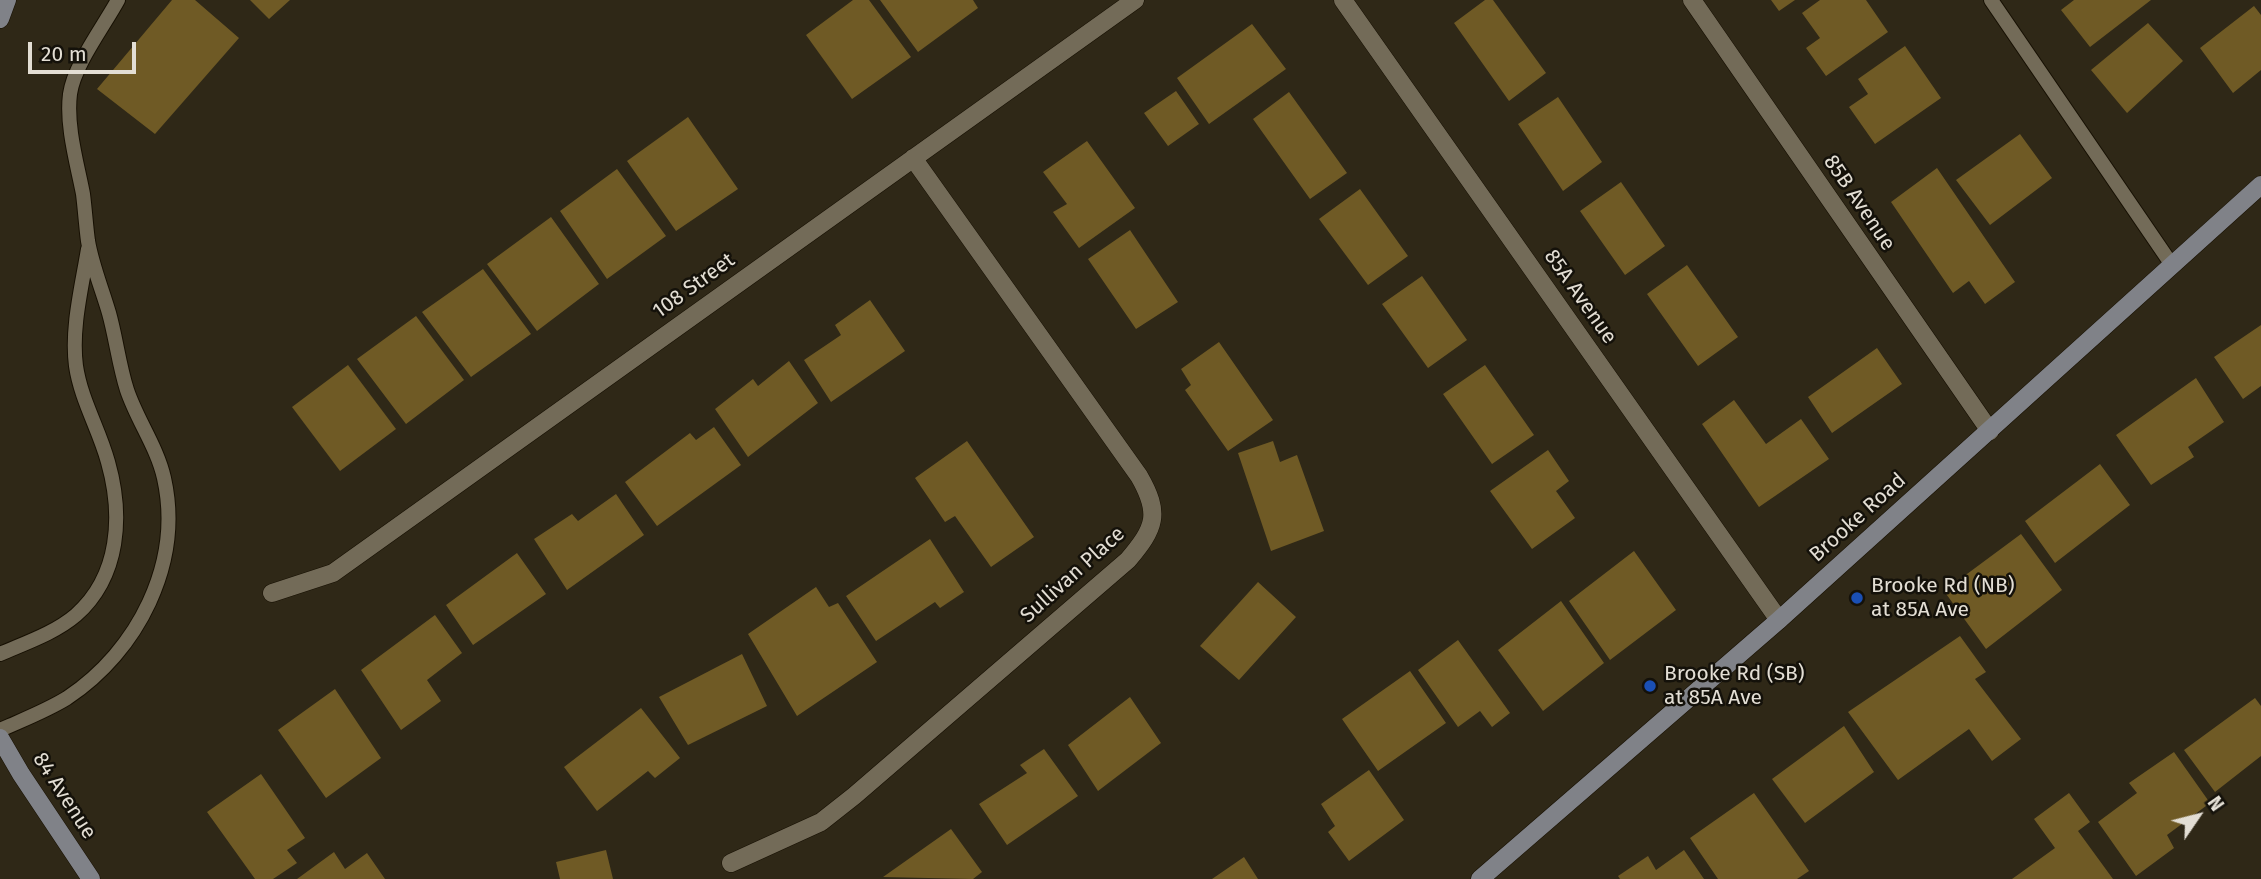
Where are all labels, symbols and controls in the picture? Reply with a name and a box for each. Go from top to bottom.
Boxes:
scale bar [32,28,140,72]
text: 20 m [41,41,87,67]
street label: 85B Avenue [1818,150,1900,256]
street label: 85A Avenue [1538,245,1622,349]
street label: 108 Street [648,248,740,324]
street label: Brooke Road [1805,468,1911,568]
street label: Sullivan Place [1016,522,1130,628]
place label: Brooke Rd (NB) at 85A Ave [1871,573,2015,623]
marker: Brooke Rd (NB) at 85A Ave [1849,590,1865,606]
place label: Brooke Rd (SB) at 85A Ave [1664,661,1805,711]
marker: Brooke Rd (SB) at 85A Ave [1642,678,1658,694]
street label: 84 Avenue [27,748,101,844]
north arrow [2163,781,2233,851]
text: N [2203,792,2229,815]

